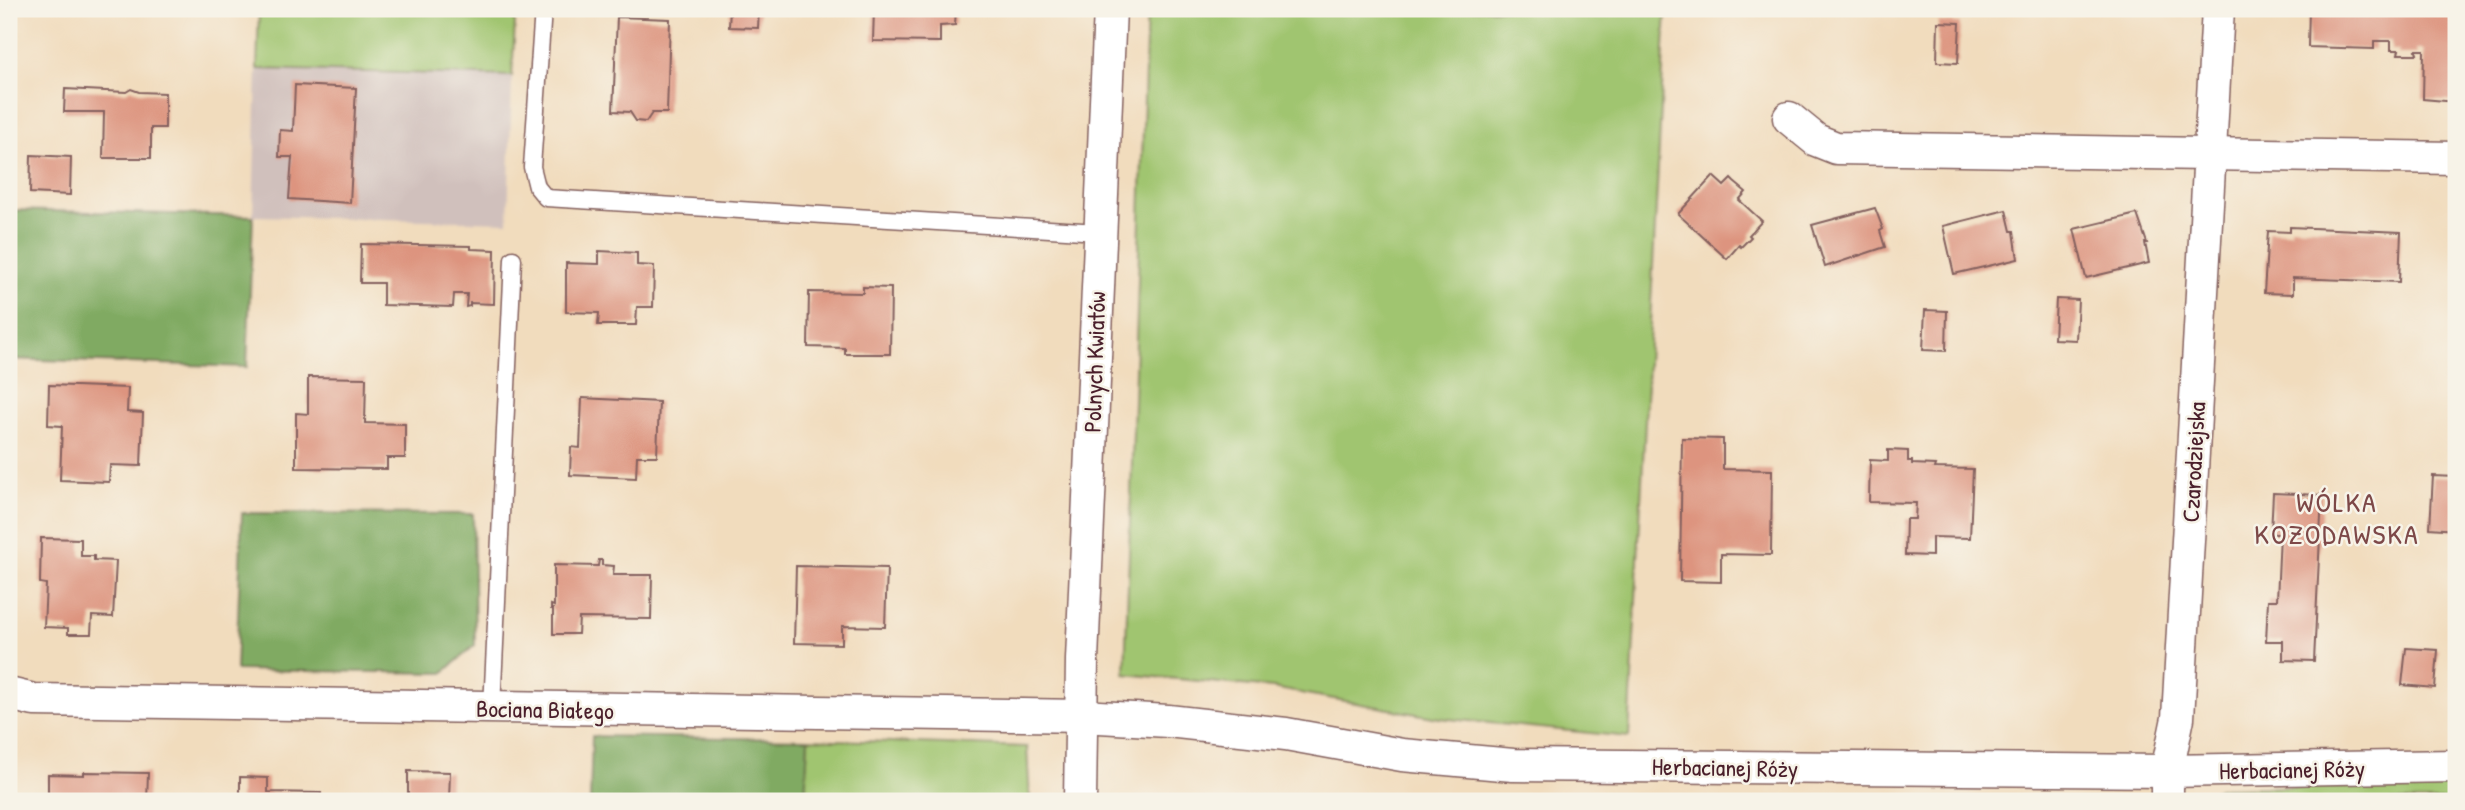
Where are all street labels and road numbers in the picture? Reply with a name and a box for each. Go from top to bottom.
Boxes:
street label: Polnych Kwiatów [1076,291,1112,433]
street label: Czarodziejska [2174,401,2212,523]
street label: Bociana Białego [476,692,614,726]
street label: Herbacianej Róży [1652,750,1798,784]
street label: Herbacianej Róży [2219,752,2365,786]

